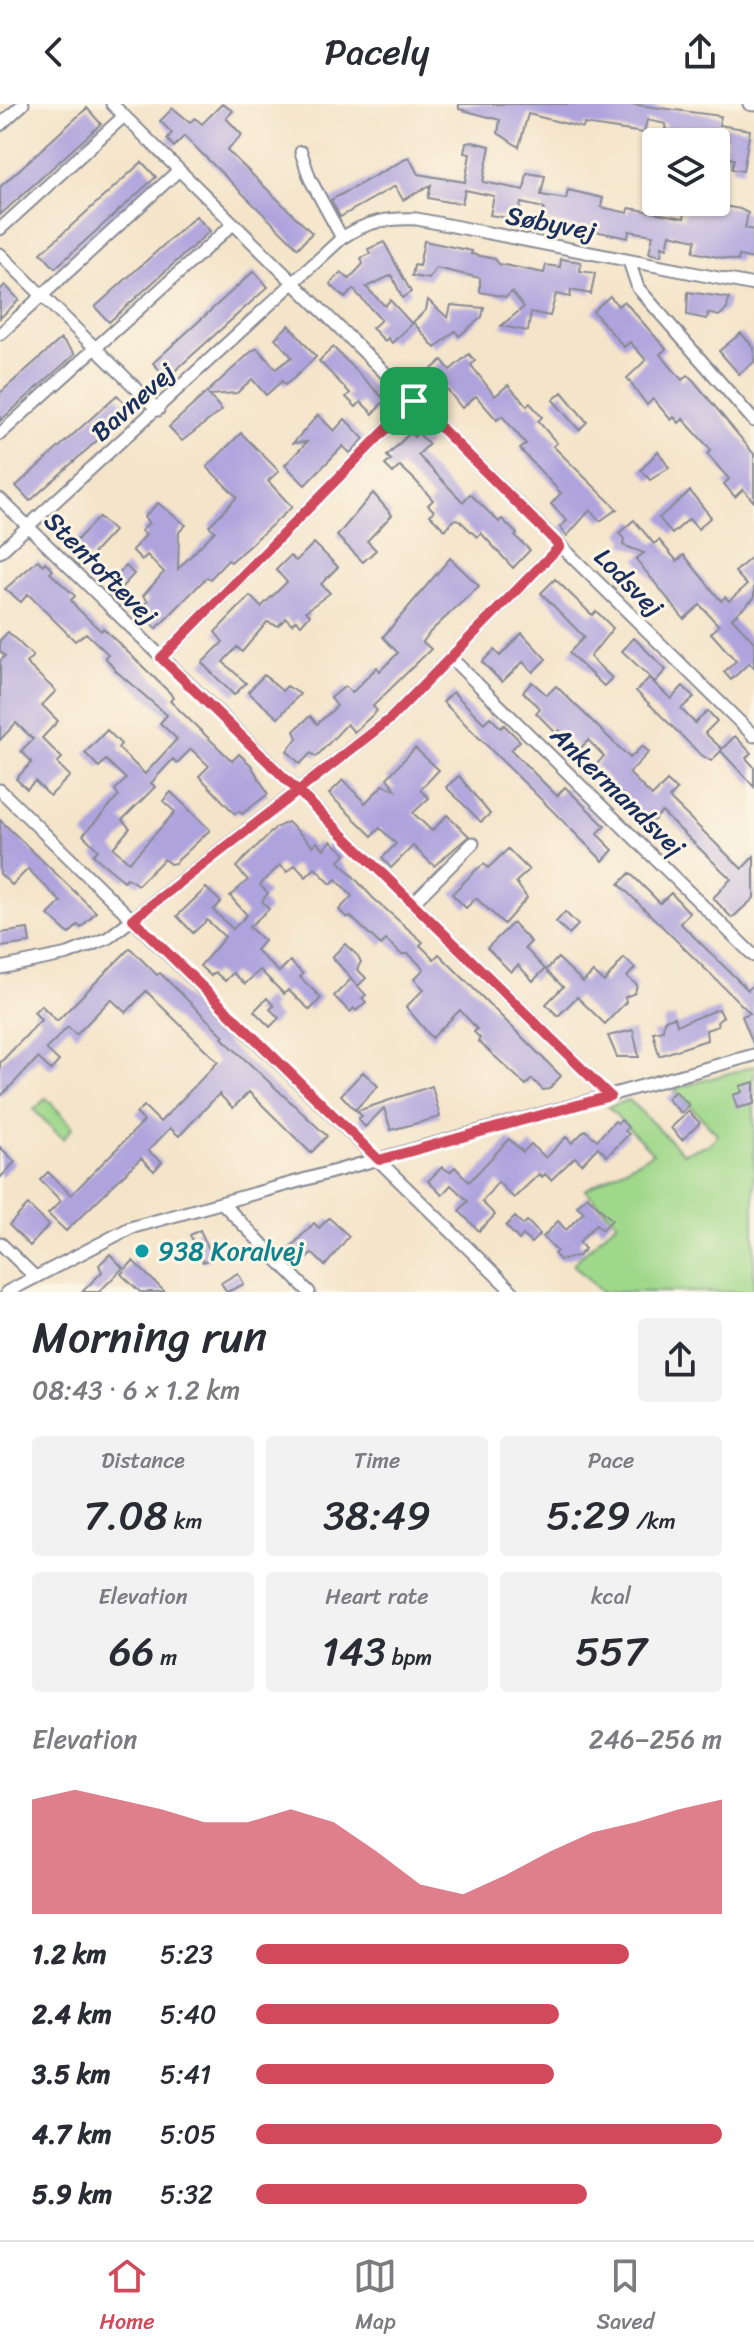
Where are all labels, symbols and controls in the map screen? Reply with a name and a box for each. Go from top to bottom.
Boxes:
text: Pacely [324,20,430,84]
icon: back [32,30,76,74]
icon: share [678,30,722,74]
map controls [642,128,730,216]
button: layers [642,128,730,216]
street label: Søbyvej [502,192,601,254]
street label: Bavnevej [80,350,187,453]
pin [380,367,448,435]
icon: arrive [392,379,436,423]
street label: Stentoftevej [33,500,170,637]
street label: Lodsvej [583,536,676,629]
street label: Ankermandsvej [539,713,698,869]
place label: 938 Koralvej [158,1228,304,1274]
marker: 938 Koralvej [133,1242,151,1260]
text: Morning run [32,1298,267,1376]
button: share [638,1318,722,1402]
text: 08:43 · 6 × 1.2 km [32,1367,240,1413]
text: Distance [101,1441,185,1480]
text: Time [354,1441,400,1480]
text: Pace [588,1441,634,1480]
text: 7.08 [84,1480,168,1551]
text: 38:49 [323,1480,431,1551]
text: 5:29 [546,1480,630,1551]
text: km [168,1502,202,1541]
text: /km [630,1502,676,1541]
text: Elevation [98,1577,188,1616]
text: Heart rate [325,1577,429,1616]
text: kcal [591,1577,631,1616]
text: 66 [109,1616,154,1687]
text: 143 [322,1616,386,1687]
text: 557 [575,1616,647,1687]
text: m [154,1638,177,1677]
text: bpm [386,1638,432,1677]
text: Elevation [32,1716,137,1762]
text: 246–256 m [589,1716,722,1762]
text: 1.2 km [32,1931,107,1977]
text: 5:23 [160,1931,213,1977]
text: 2.4 km [32,1991,112,2037]
text: 5:40 [160,1991,216,2037]
text: 3.5 km [32,2051,111,2097]
text: 5:41 [160,2051,211,2097]
text: 4.7 km [32,2111,111,2157]
text: 5:05 [160,2111,216,2157]
text: 5.9 km [32,2171,112,2217]
text: 5:32 [160,2171,213,2217]
tab: Home [100,2254,154,2341]
tab: Map [353,2254,397,2341]
tab: Saved [596,2254,654,2341]

